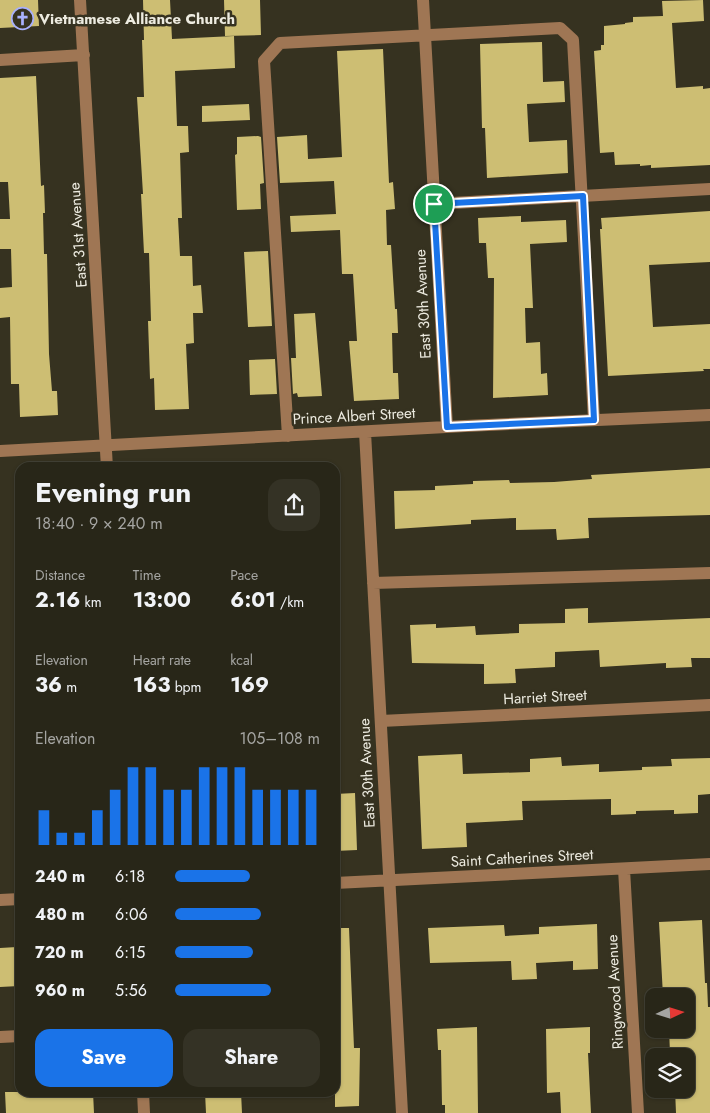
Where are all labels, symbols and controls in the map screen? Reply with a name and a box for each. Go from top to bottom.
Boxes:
church icon: Vietnamese Alliance Church [11,7,35,31]
place label: Vietnamese Alliance Church [38,8,235,30]
street label: East 31st Avenue [63,181,93,288]
pin [413,183,455,225]
icon: arrive [420,190,448,218]
street label: East 30th Avenue [409,248,437,359]
street label: Prince Albert Street [292,402,416,430]
text: Evening run [35,472,191,513]
button: share [268,479,320,531]
text: 18:40 · 9 × 240 m [35,512,163,535]
text: Distance [35,565,85,585]
text: Time [133,565,161,585]
text: Pace [230,565,258,585]
text: 2.16 [35,585,80,615]
text: 13:00 [133,585,191,615]
text: 6:01 [230,585,276,615]
text: km [80,592,102,612]
text: /km [276,592,304,612]
text: Elevation [35,650,88,670]
text: Heart rate [133,650,191,670]
text: kcal [230,650,253,670]
text: 36 [35,670,62,700]
text: 163 [133,670,170,700]
text: 169 [230,670,269,700]
text: m [62,677,77,697]
text: bpm [170,677,202,697]
street label: Harriet Street [503,684,588,710]
street label: East 30th Avenue [353,717,381,828]
text: Elevation [35,727,95,750]
text: 105–108 m [240,727,320,750]
street label: Saint Catherines Street [450,843,594,873]
text: 240 m [35,865,85,888]
text: 6:18 [115,865,145,888]
text: 480 m [35,903,85,926]
text: 6:06 [115,903,148,926]
street label: Ringwood Avenue [601,934,629,1050]
text: 720 m [35,941,84,964]
text: 6:15 [115,941,145,964]
text: 960 m [35,979,85,1002]
text: 5:56 [115,979,147,1002]
north arrow [645,988,695,1038]
map controls [645,988,695,1098]
button: Save [35,1029,173,1087]
button: Share [183,1029,320,1087]
button: layers [645,1048,695,1098]

